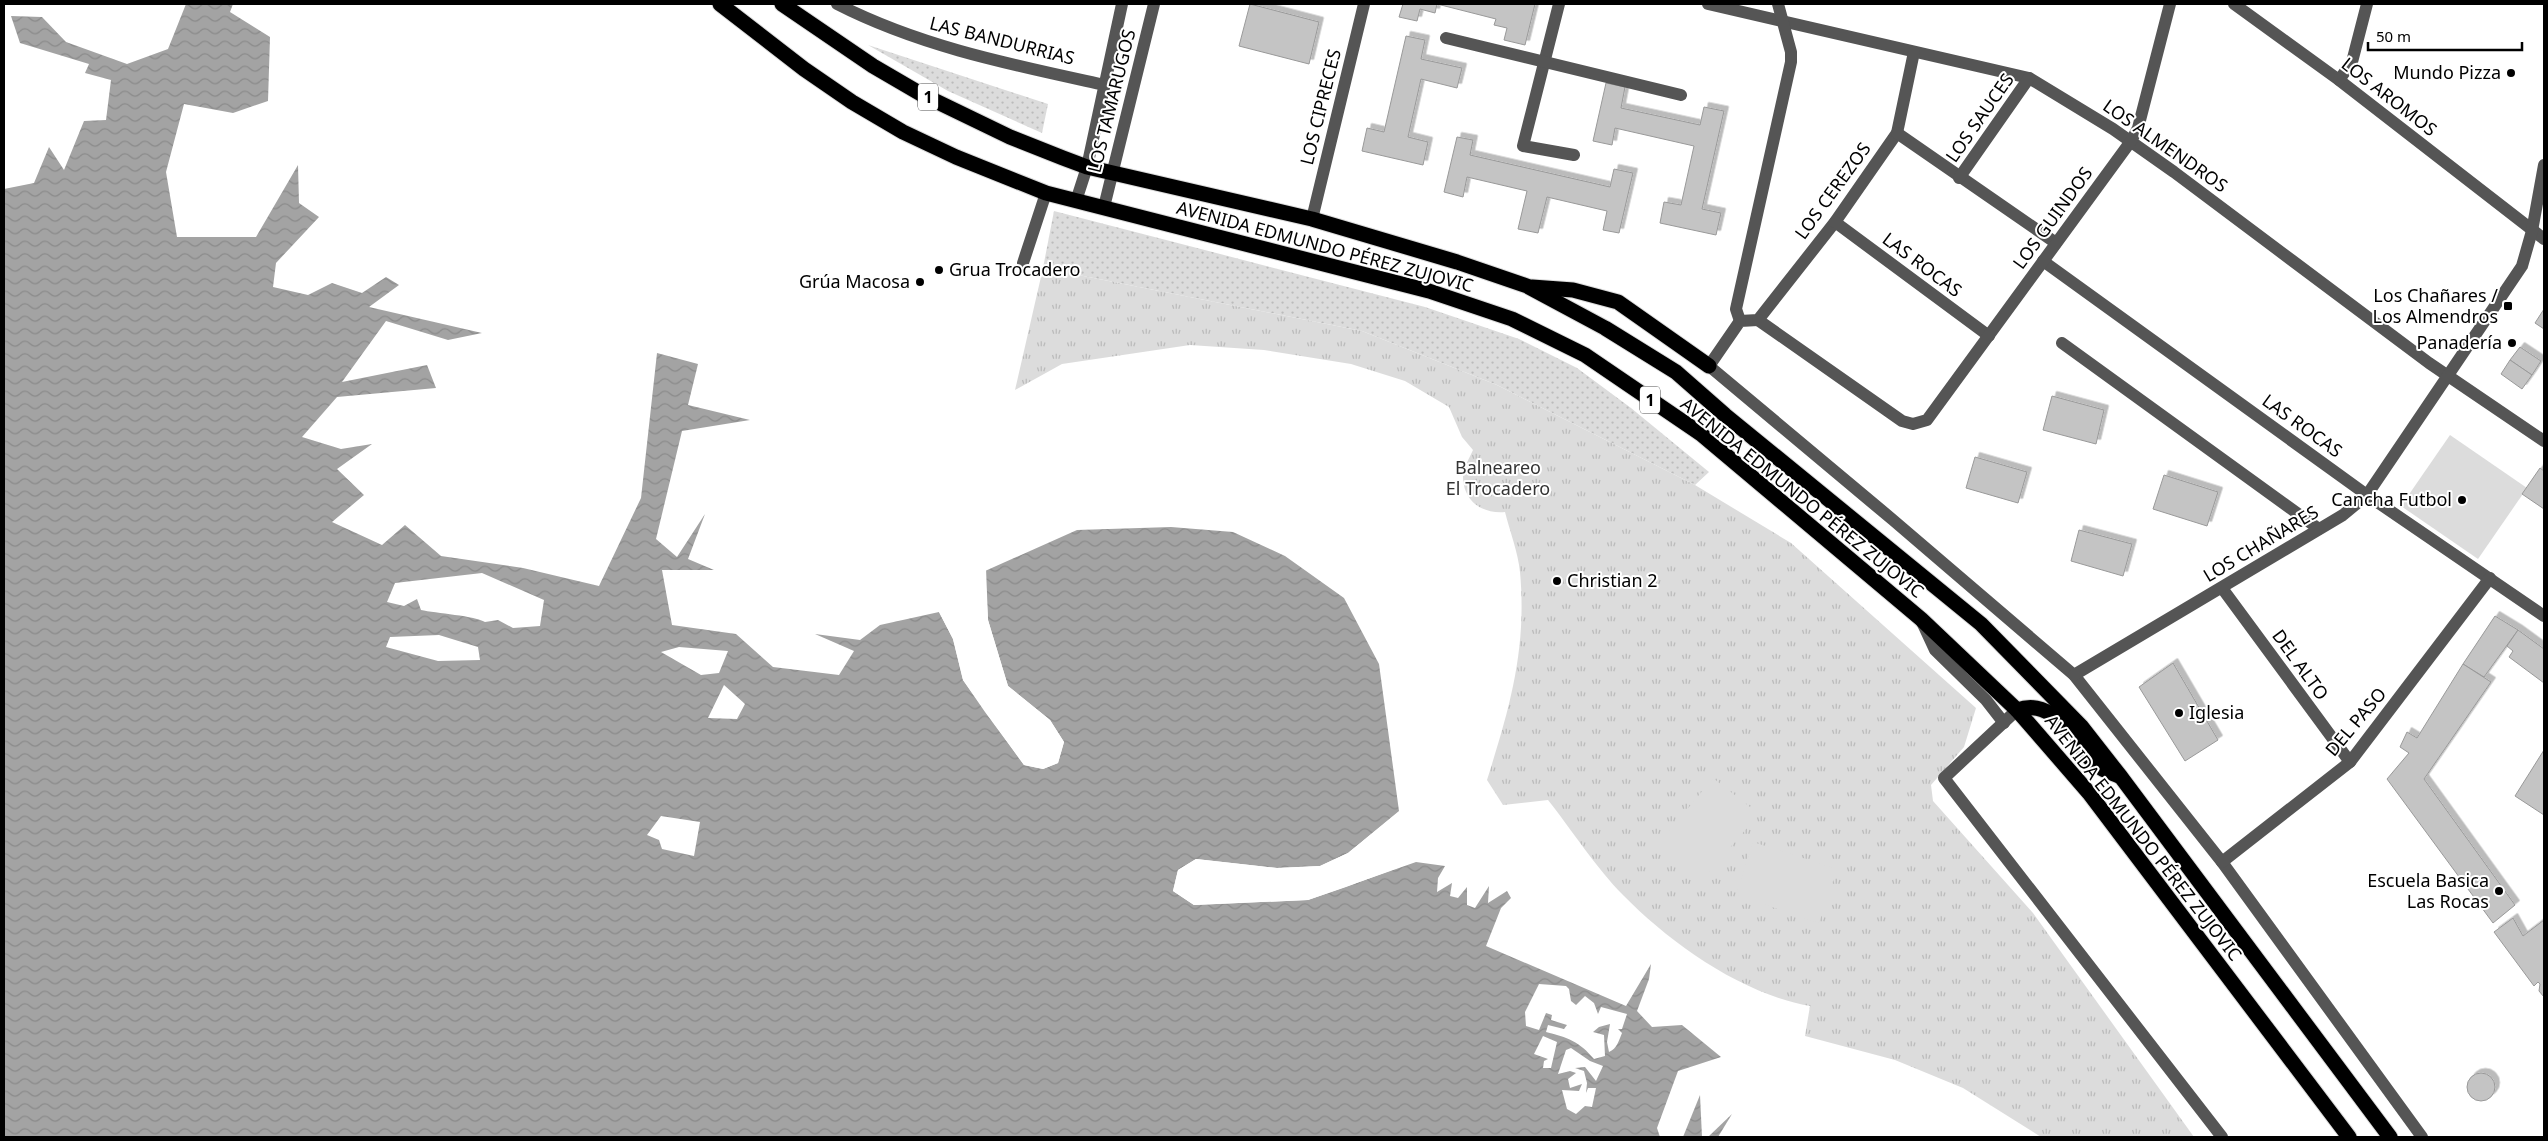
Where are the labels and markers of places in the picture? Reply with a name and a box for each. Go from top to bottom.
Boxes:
place label: Mundo Pizza [2393,60,2501,84]
marker: Mundo Pizza [2505,67,2517,79]
place label: Grua Trocadero [949,257,1080,281]
marker: Grua Trocadero [933,264,945,276]
place label: Grúa Macosa [799,269,910,293]
marker: Grúa Macosa [914,276,926,288]
place label: Los Chañares / Los Almendros [2372,283,2498,328]
marker: Los Chañares / Los Almendros [2502,300,2514,312]
place label: Panadería [2416,330,2502,354]
marker: Panadería [2506,337,2518,349]
place label: Cancha Futbol [2331,487,2452,511]
marker: Cancha Futbol [2456,494,2468,506]
place label: Christian 2 [1567,568,1658,592]
marker: Christian 2 [1551,575,1563,587]
place label: Iglesia [2189,700,2244,724]
marker: Iglesia [2173,707,2185,719]
place label: Escuela Basica Las Rocas [2367,868,2489,913]
marker: Escuela Basica Las Rocas [2493,885,2505,897]

